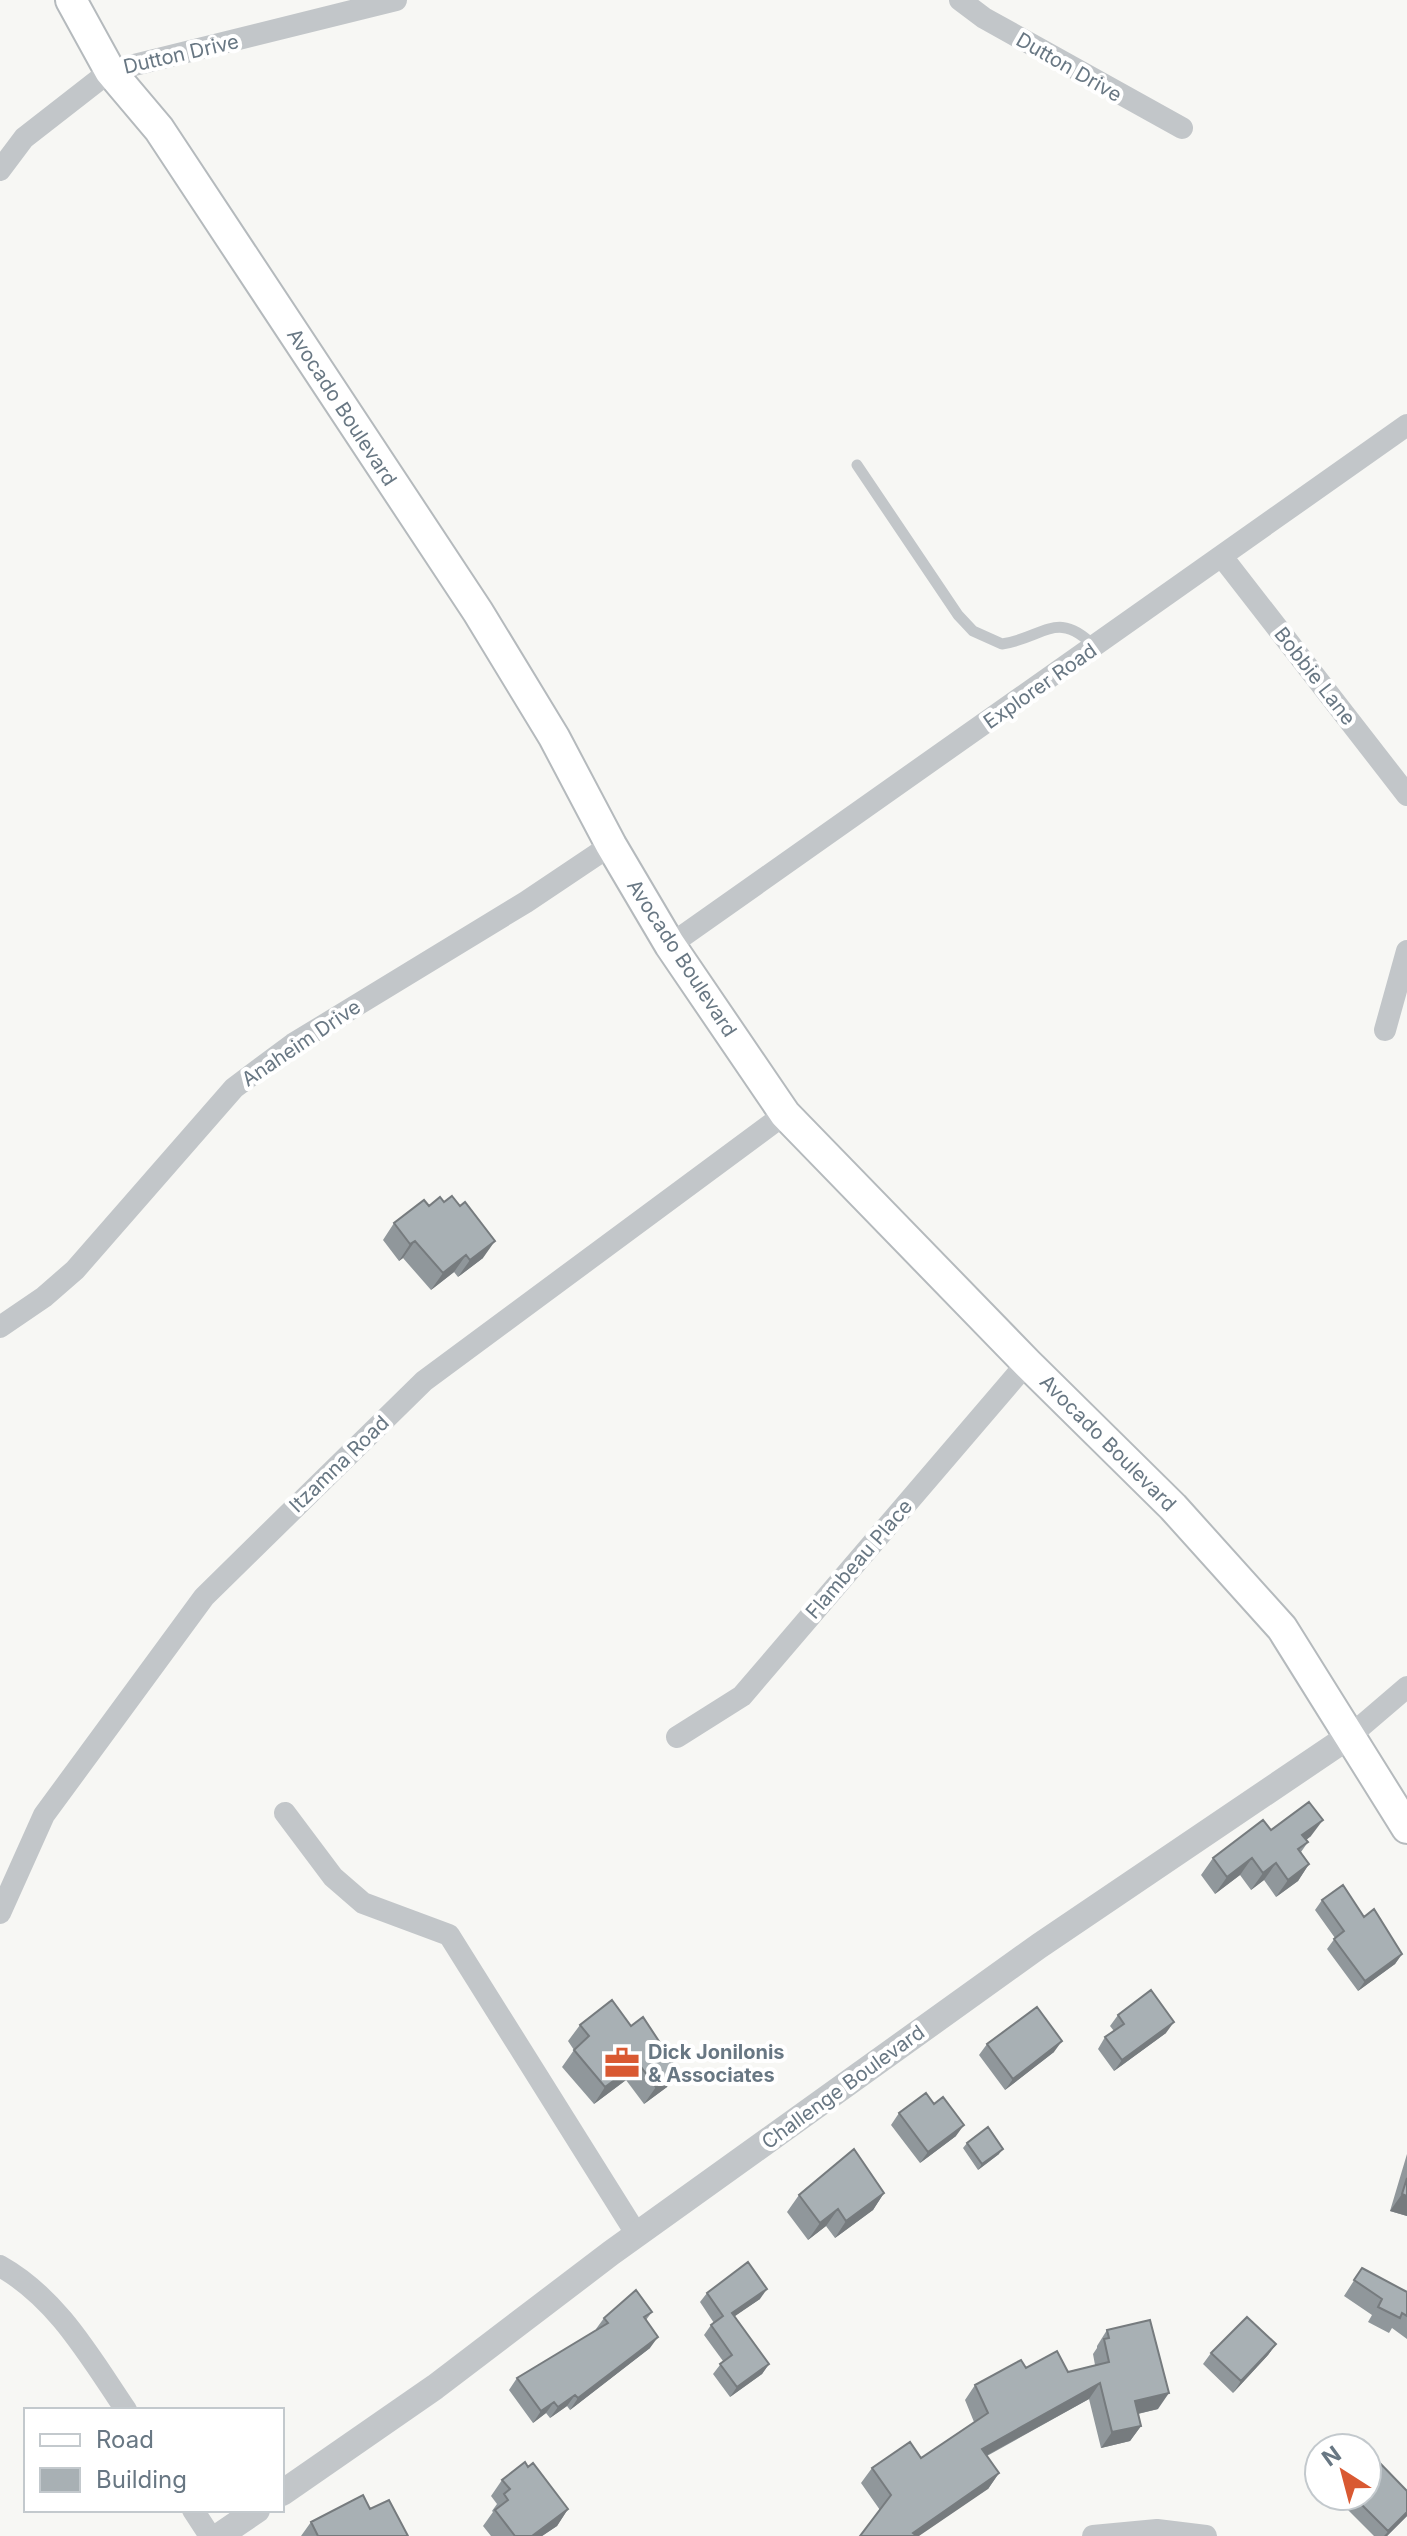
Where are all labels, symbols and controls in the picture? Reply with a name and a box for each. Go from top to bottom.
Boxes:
street label: Dutton Drive [1012,27,1126,107]
street label: Dutton Drive [121,29,241,79]
street label: Avocado Boulevard [282,324,402,490]
street label: Bobbie Lane [1269,622,1361,730]
street label: Explorer Road [979,638,1101,734]
street label: Avocado Boulevard [622,875,742,1041]
street label: Anaheim Drive [237,994,365,1092]
street label: Avocado Boulevard [1035,1370,1181,1516]
street label: Itzamna Road [284,1411,394,1517]
street label: Flambeau Place [801,1494,917,1624]
street label: Challenge Boulevard [757,2020,929,2154]
place label: Dick Jonilonis & Associates [648,2040,785,2087]
office icon: Dick Jonilonis & Associates [603,2044,641,2082]
legend [24,2408,284,2512]
text: Road [96,2425,154,2454]
north arrow [1303,2432,1383,2512]
text: N [1317,2440,1346,2471]
text: Building [96,2465,187,2494]

